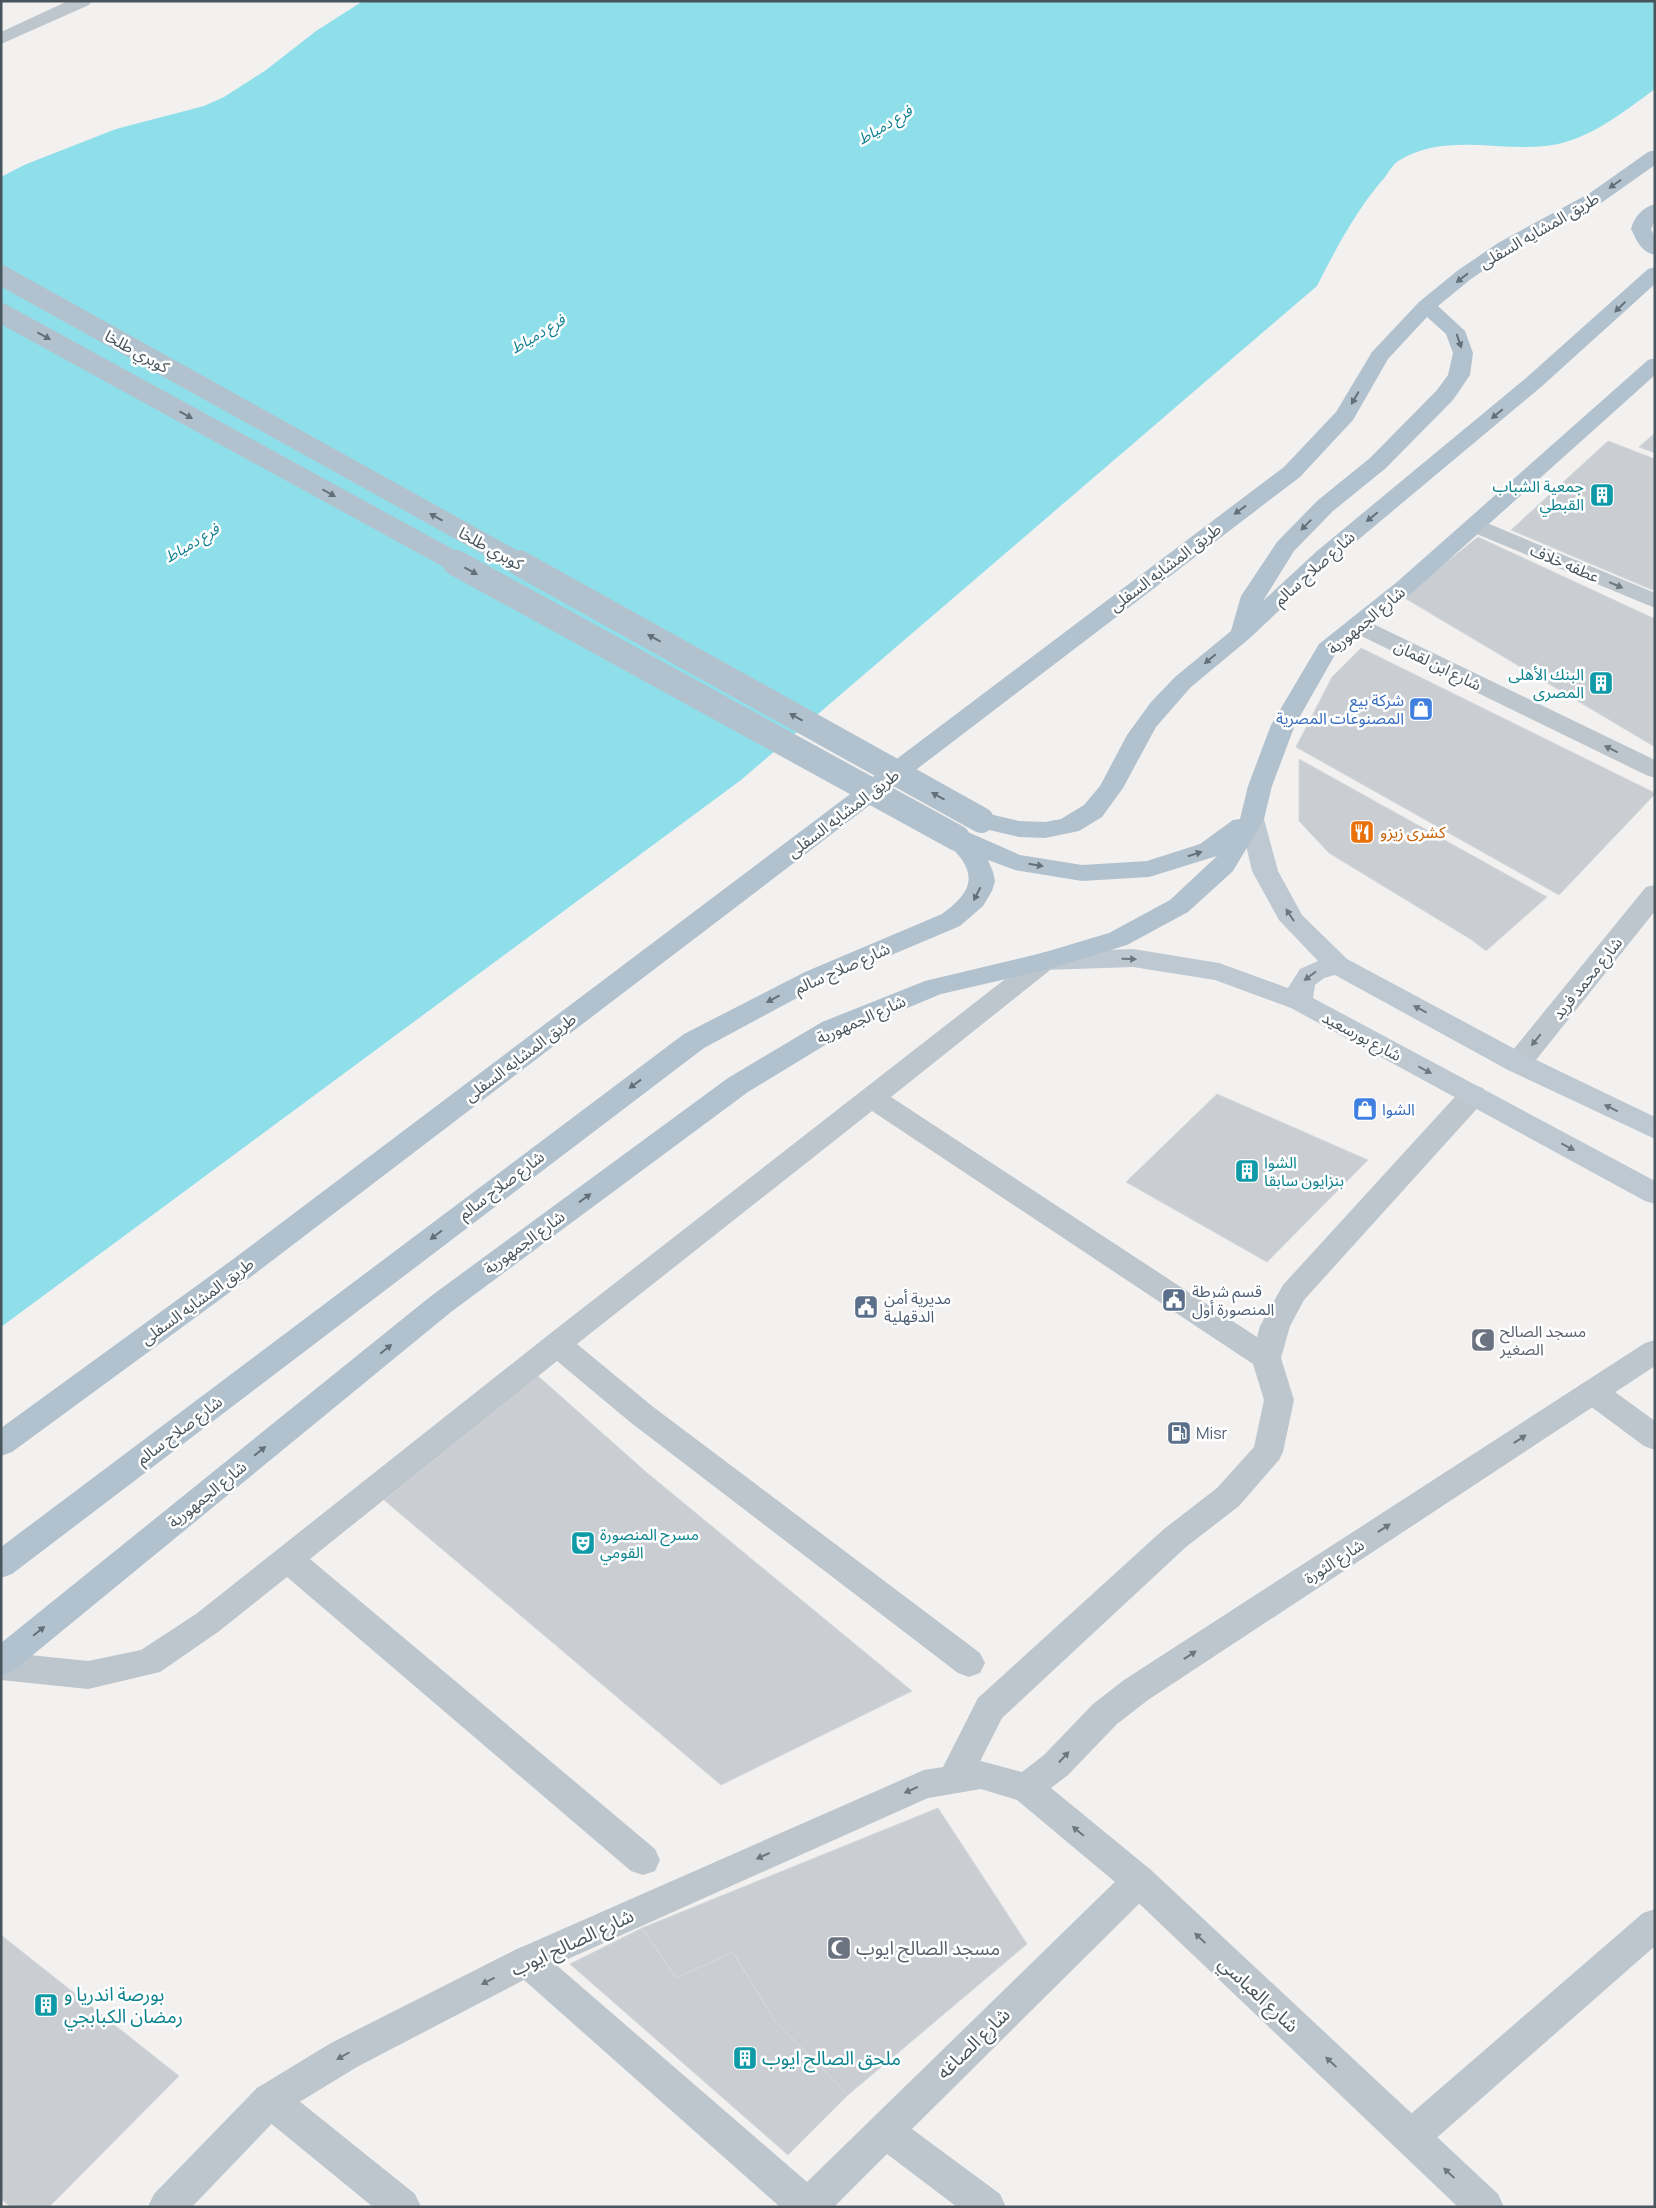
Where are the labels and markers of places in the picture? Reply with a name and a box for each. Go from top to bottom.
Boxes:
place label: جمعية الشباب القبطي [1492,475,1584,517]
building icon: جمعية الشباب القبطي [1589,482,1615,508]
place label: البنك الأهلى المصرى [1508,663,1584,703]
building icon: البنك الأهلى المصرى [1588,670,1614,696]
place label: شركة بيع المصنوعات المصرية [1276,689,1404,729]
shop icon: شركة بيع المصنوعات المصرية [1408,696,1434,722]
restaurant icon: كشرى زيزو [1349,819,1375,845]
place label: كشرى زيزو [1380,821,1446,843]
shop icon: الشوا [1352,1096,1378,1122]
place label: الشوا [1382,1098,1415,1120]
place label: الشوا بنزايون سابقا [1264,1151,1344,1191]
building icon: الشوا بنزايون سابقا [1234,1158,1260,1184]
place label: قسم شرطة المنصورة أول [1192,1280,1274,1320]
place label: مديرية أمن الدقهلية [884,1287,951,1327]
public building icon: قسم شرطة المنصورة أول [1161,1287,1187,1313]
public building icon: مديرية أمن الدقهلية [853,1294,879,1320]
place label: مسجد الصالح الصغير [1499,1320,1586,1360]
mosque icon: مسجد الصالح الصغير [1470,1327,1496,1353]
fuel station icon: Misr [1166,1420,1192,1446]
place label: Misr [1196,1422,1228,1444]
place label: مسرح المنصورة القومي [600,1523,699,1565]
theatre icon: مسرح المنصورة القومي [570,1530,596,1556]
mosque icon: مسجد الصالح ايوب [826,1935,852,1961]
place label: مسجد الصالح ايوب [856,1935,1000,1963]
place label: بورصة اندريا و رمضان الكبابجي [64,1981,183,2031]
building icon: بورصة اندريا و رمضان الكبابجي [33,1992,59,2018]
building icon: ملحق الصالح ايوب [732,2045,758,2071]
place label: ملحق الصالح ايوب [762,2045,901,2073]

